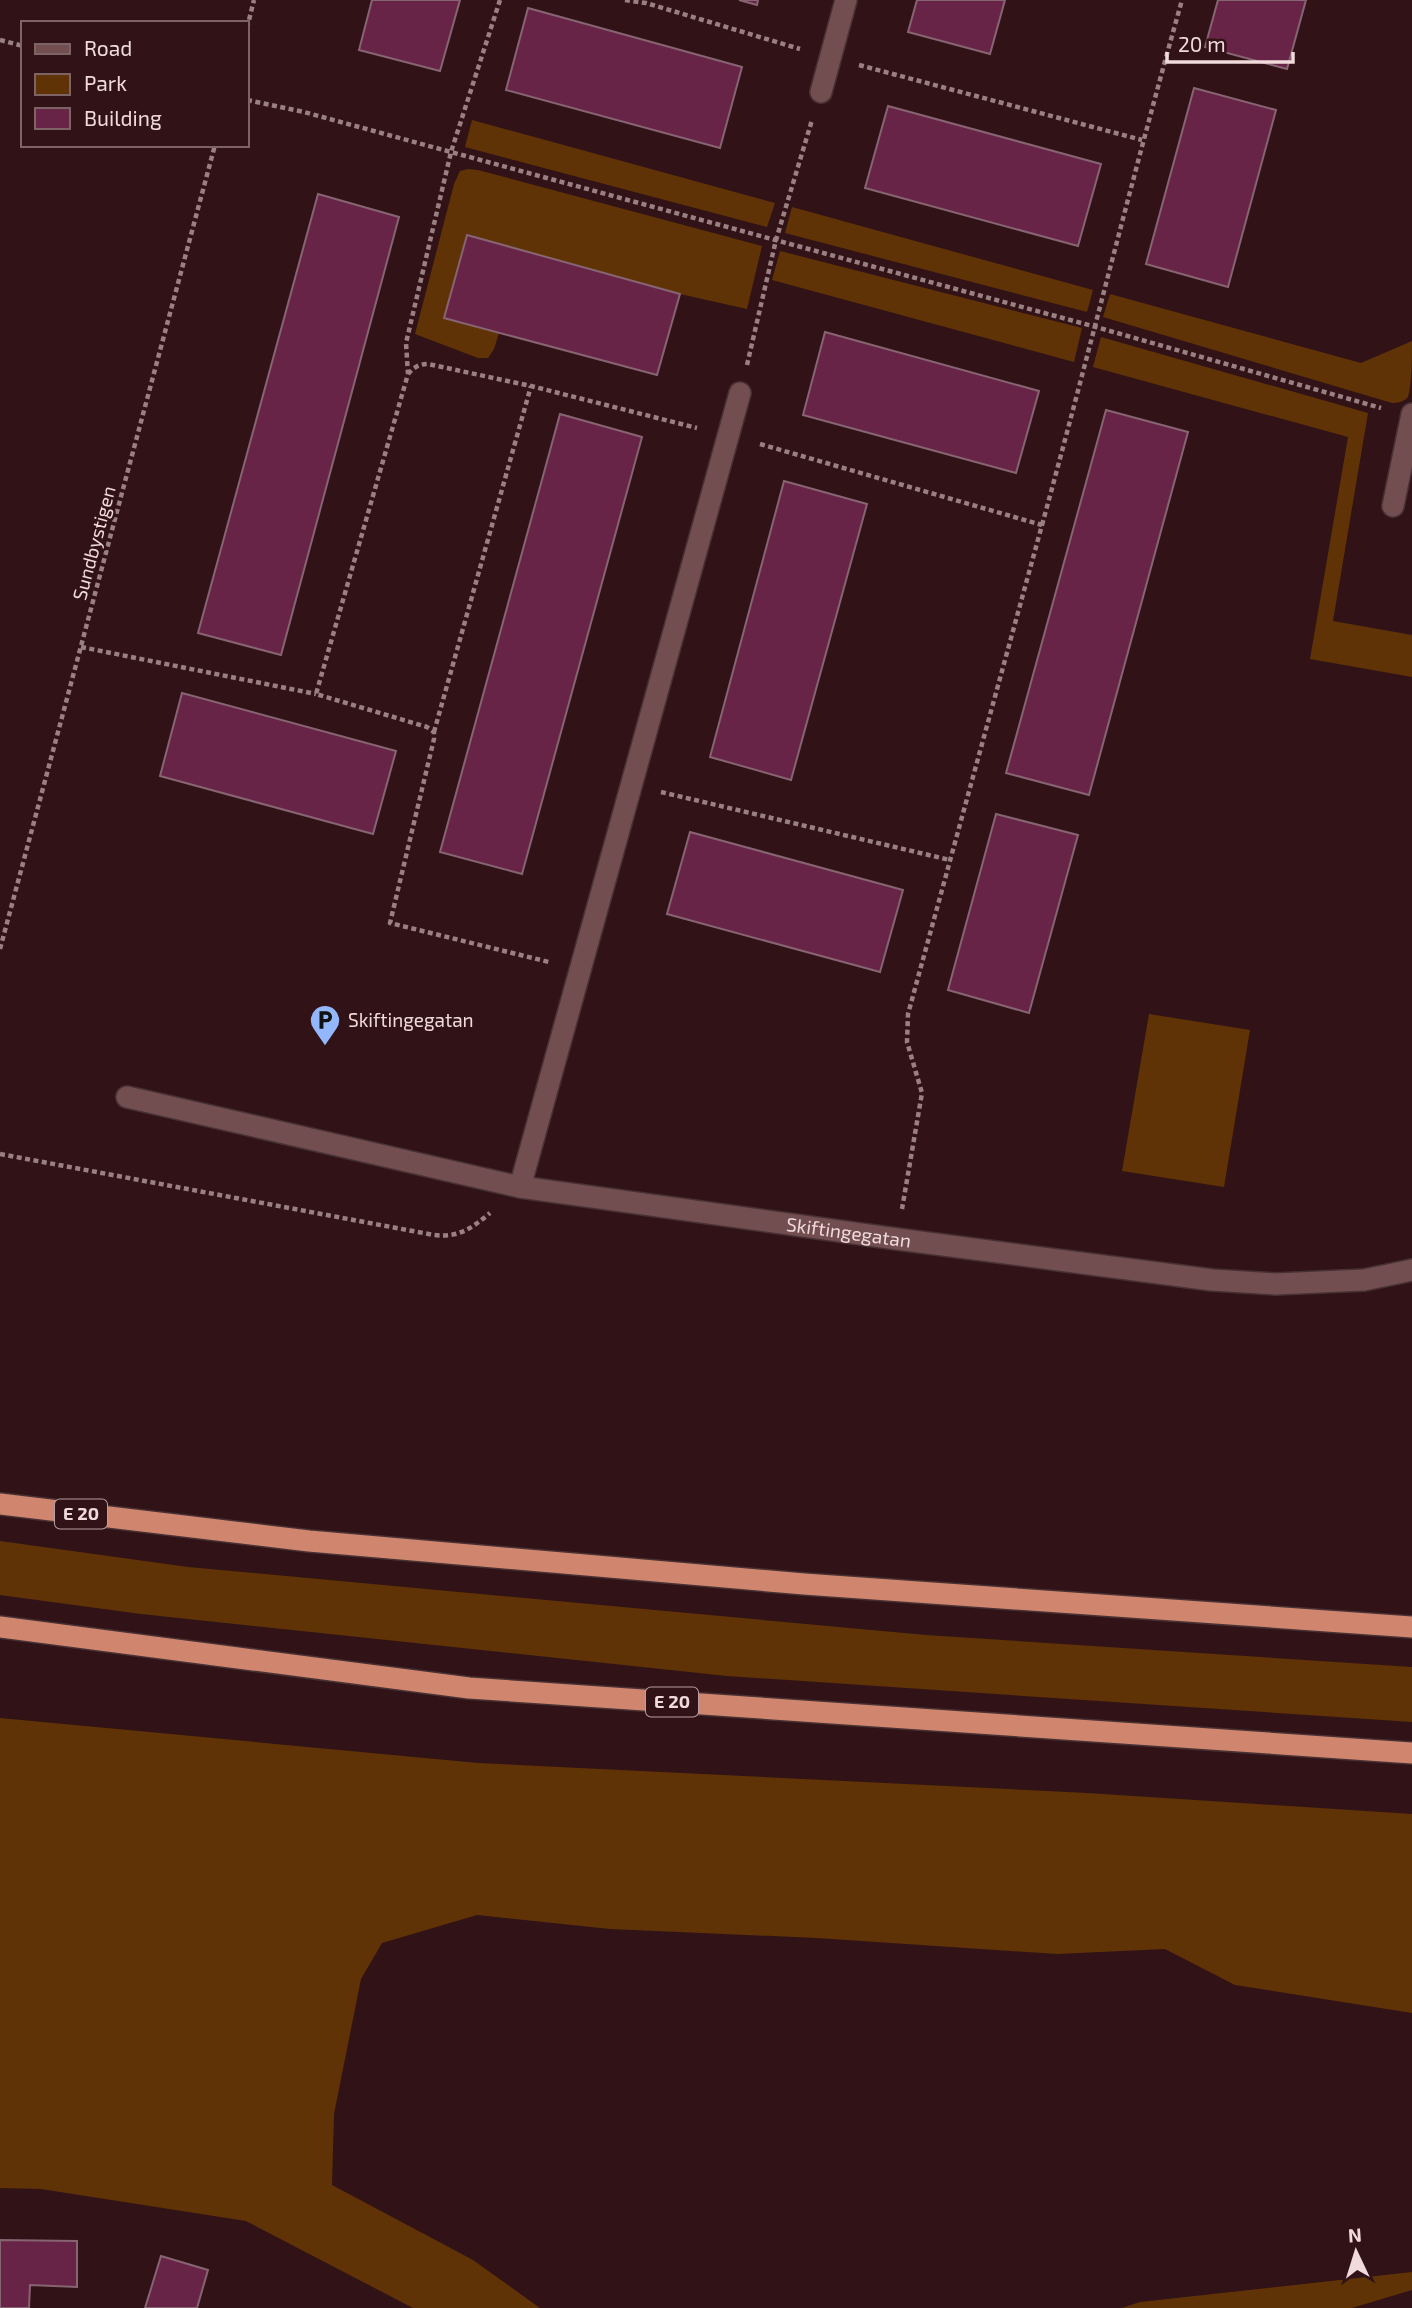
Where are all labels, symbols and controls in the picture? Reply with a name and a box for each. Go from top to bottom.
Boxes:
legend [21,21,248,147]
scale bar [1167,21,1293,65]
text: 20 m [1178,31,1226,56]
text: Road [84,35,132,60]
text: Park [84,70,127,95]
text: Building [84,105,162,130]
street label: Sundbystigen [67,483,120,603]
parking icon: Skiftingegatan [308,1003,342,1047]
place label: Skiftingegatan [348,1008,474,1031]
street label: Skiftingegatan [785,1212,913,1252]
road number: E 20 [55,1499,107,1528]
road number: E 20 [646,1688,698,1716]
north arrow [1321,2217,1391,2287]
text: N [1347,2223,1362,2246]

